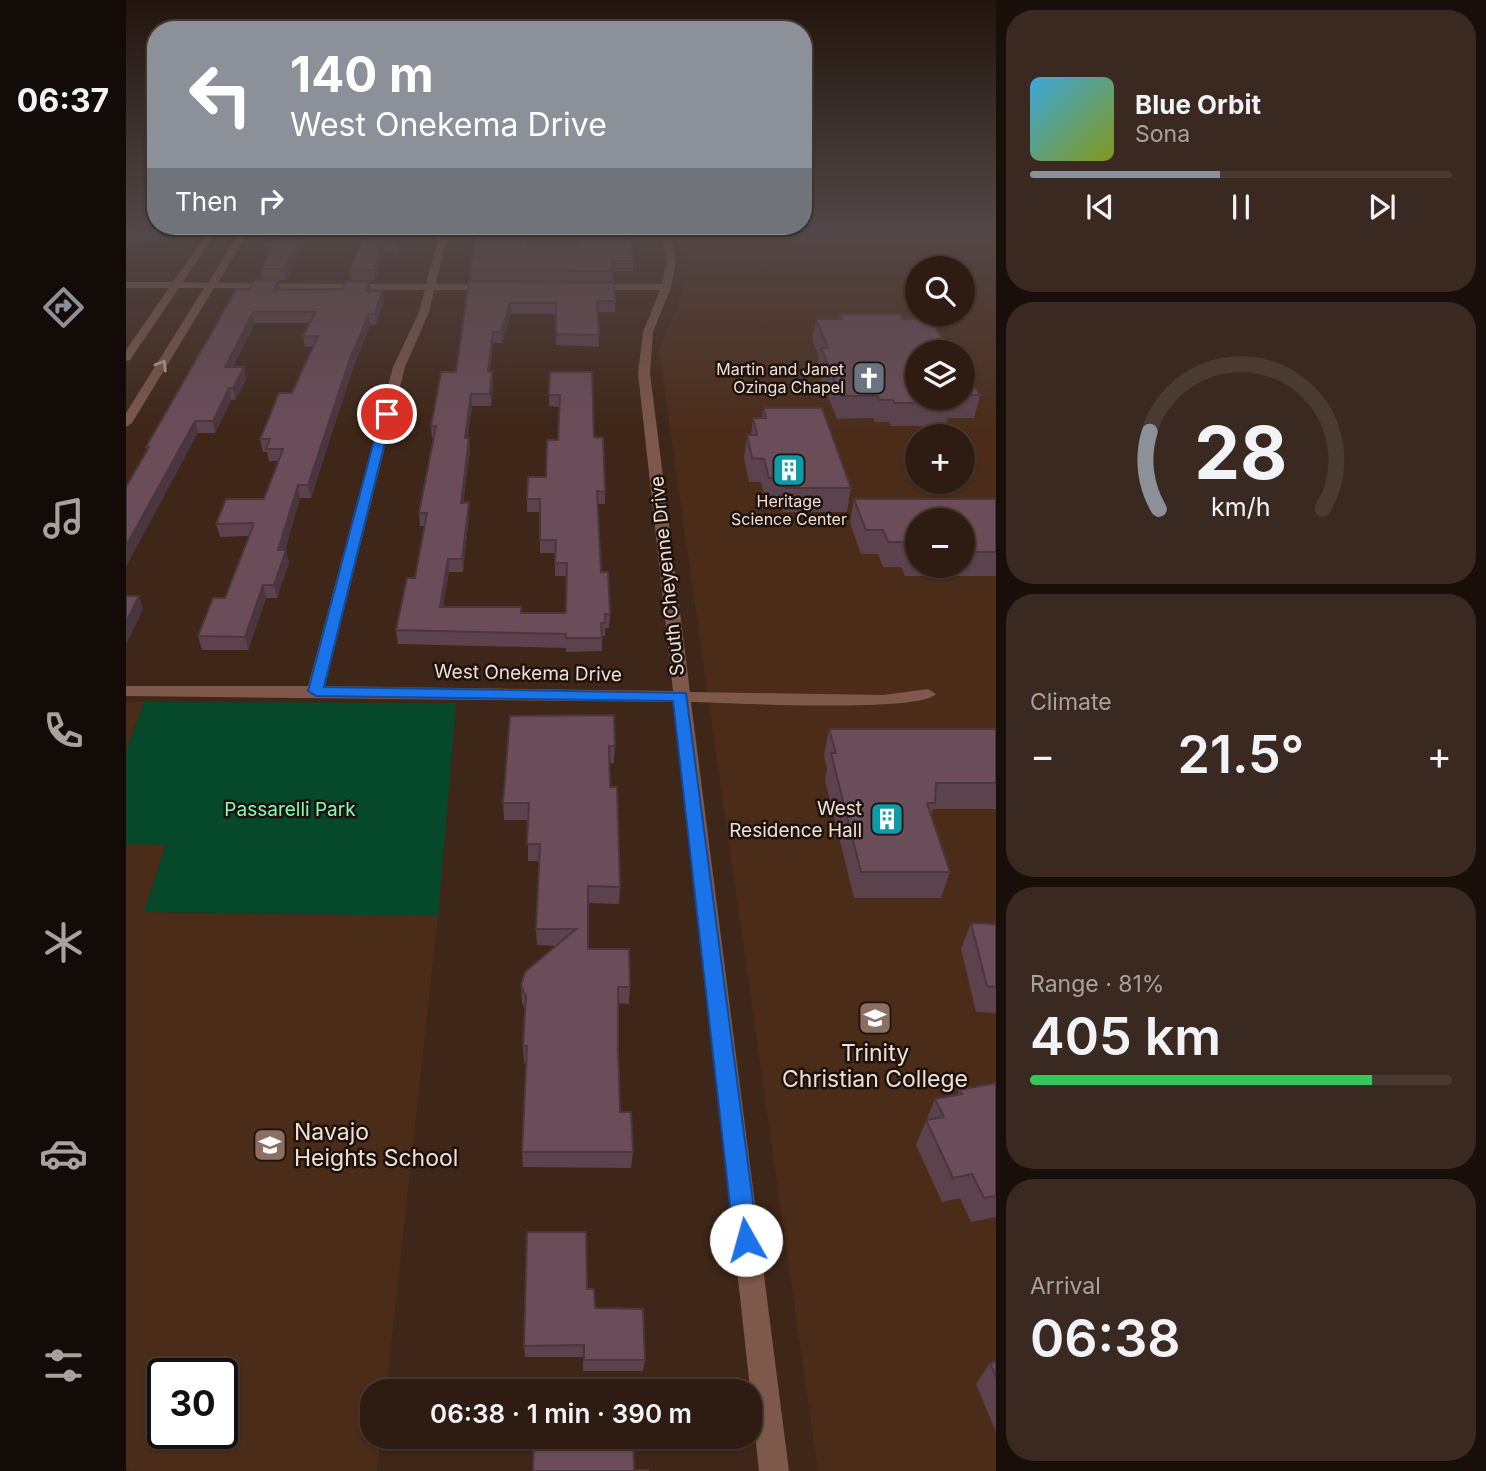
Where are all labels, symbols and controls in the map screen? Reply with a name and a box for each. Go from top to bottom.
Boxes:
text: 140 m [290,45,434,104]
icon: left [175,49,266,140]
text: 06:37 [17,81,109,120]
text: Blue Orbit [1135,89,1261,120]
text: West Onekema Drive [290,105,607,144]
text: Sona [1135,120,1190,148]
icon: right [252,182,290,220]
text: Then [175,186,238,217]
icon: previous [1081,188,1119,226]
icon: pause [1222,188,1260,226]
icon: next [1363,188,1401,226]
map controls [905,256,975,578]
button: search [905,256,975,326]
icon: directions [39,283,88,332]
button: layers [905,340,975,410]
one-way arrow [153,359,166,372]
place label: Martin and Janet Ozinga Chapel [716,359,844,397]
church icon: Martin and Janet Ozinga Chapel [850,359,888,397]
pin [357,384,417,444]
icon: arrive [368,395,406,433]
text: 28 [1194,409,1288,498]
button: + [905,424,975,494]
building icon: Heritage Science Center [770,451,808,489]
street label: South Cheyenne Drive [645,475,689,677]
place label: Heritage Science Center [731,491,847,529]
text: km/h [1211,492,1271,522]
icon: music [39,494,88,543]
button: − [905,508,975,578]
street label: West Onekema Drive [434,660,622,686]
text: Climate [1030,688,1112,716]
icon: phone [39,706,88,755]
text: 21.5° [1178,723,1304,786]
text: − [1030,732,1055,778]
text: + [1427,732,1452,778]
place label: West Residence Hall [729,797,862,842]
park label: Passarelli Park [224,798,356,821]
building icon: West Residence Hall [868,800,906,838]
icon: climate [39,918,88,967]
text: Range · 81% [1030,970,1164,998]
school or university icon: Trinity Christian College [856,999,894,1037]
text: 405 km [1030,1005,1221,1068]
place label: Trinity Christian College [782,1039,968,1093]
place label: Navajo Heights School [294,1118,458,1172]
school or university icon: Navajo Heights School [251,1126,289,1164]
icon: car [39,1129,88,1178]
position arrow [709,1203,783,1277]
text: Arrival [1030,1272,1101,1300]
text: 06:38 [1030,1307,1181,1370]
icon: filters [39,1341,88,1390]
speed limit sign: 30 [147,1358,238,1449]
text: 06:38 · 1 min · 390 m [430,1398,692,1429]

